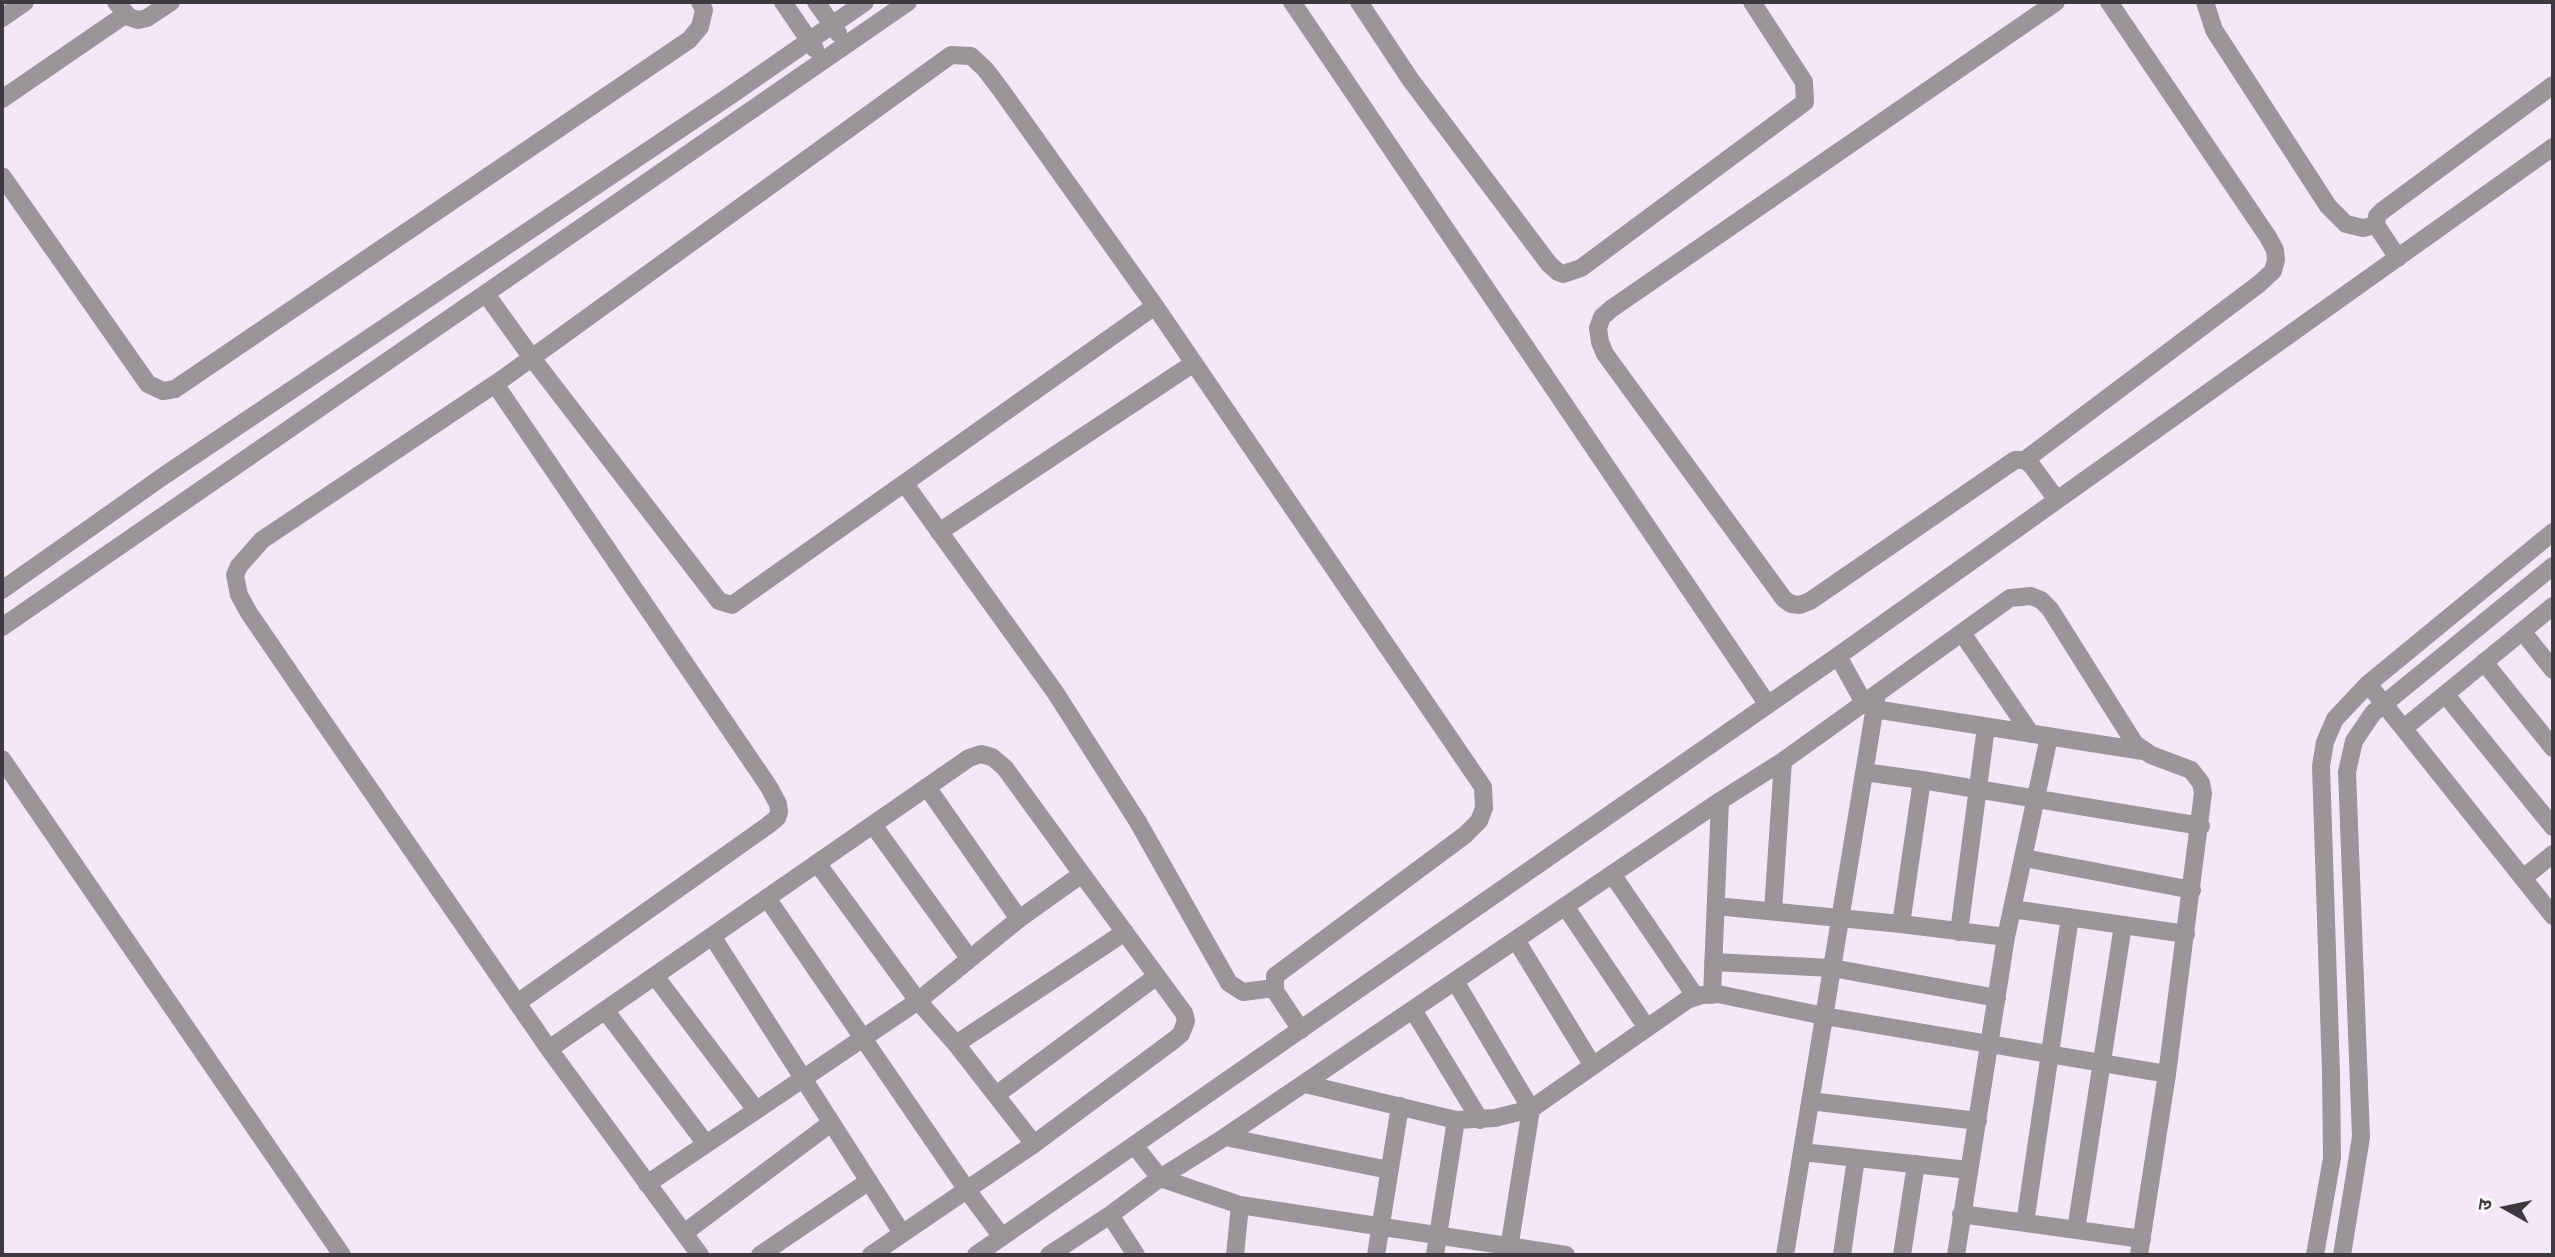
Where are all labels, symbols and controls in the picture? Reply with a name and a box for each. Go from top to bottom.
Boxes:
north arrow [2471,1173,2541,1243]
text: उ [2473,1197,2497,1212]

